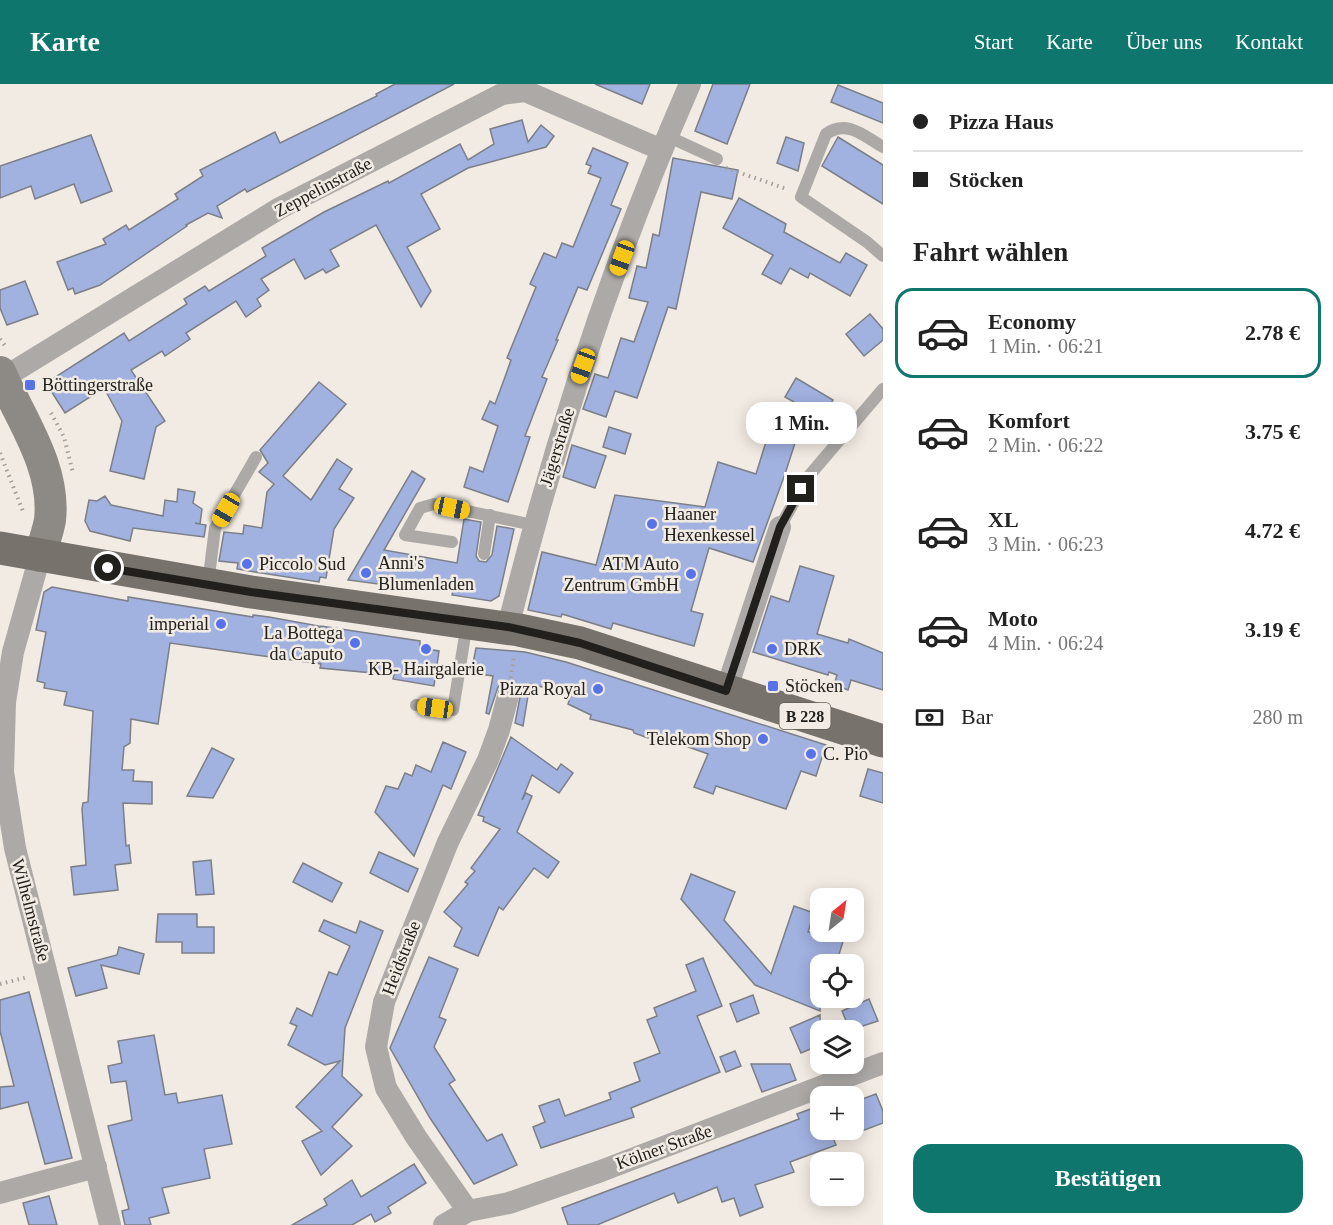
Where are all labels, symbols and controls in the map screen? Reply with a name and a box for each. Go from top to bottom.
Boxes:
text: Karte [30,26,100,57]
text: Start [974,30,1013,54]
text: Karte [1046,30,1093,54]
text: Über uns [1126,30,1202,54]
text: Kontakt [1235,30,1303,54]
text: Pizza Haus [949,109,1054,134]
street label: Zeppelinstraße [271,153,375,221]
text: Stöcken [949,167,1024,192]
text: Fahrt wählen [913,237,1068,267]
car [607,238,637,278]
icon: car [916,306,970,360]
text: Economy [988,309,1076,334]
text: 2.78 € [1245,320,1300,345]
text: 1 Min. · 06:21 [988,335,1104,357]
car [568,346,598,386]
place label: Böttingerstraße [42,375,153,395]
marker: Böttingerstraße [23,378,37,392]
callout: 1 Min. [746,402,856,444]
street label: Jägerstraße [536,405,578,489]
icon: car [916,405,970,459]
text: Komfort [988,408,1070,433]
text: 1 Min. [774,412,829,434]
text: 3.75 € [1245,419,1300,444]
text: 2 Min. · 06:22 [988,434,1104,456]
route end [787,475,814,502]
car [209,490,243,530]
car [433,495,471,521]
place label: Haaner Hexenkessel [664,504,755,545]
icon: car [916,504,970,558]
text: XL [988,507,1019,532]
marker: Haaner Hexenkessel [645,517,659,531]
text: 4.72 € [1245,518,1300,543]
text: 3 Min. · 06:23 [988,533,1104,555]
place label: Anni's Blumenladen [378,553,474,594]
route start [94,554,121,581]
place label: Piccolo Sud [259,554,346,574]
place label: ATM Auto Zentrum GmbH [564,554,679,595]
marker: Piccolo Sud [240,557,254,571]
marker: Anni's Blumenladen [359,566,373,580]
marker: ATM Auto Zentrum GmbH [684,567,698,581]
icon: car [916,603,970,657]
text: Moto [988,606,1038,631]
place label: imperial [149,614,209,634]
marker: imperial [214,617,228,631]
text: 3.19 € [1245,617,1300,642]
place label: La Bottega da Caputo [264,623,343,664]
text: 4 Min. · 06:24 [988,632,1104,654]
marker: La Bottega da Caputo [348,636,362,650]
place label: DRK [784,639,822,659]
marker: KB- Hairgalerie [419,642,433,656]
marker: DRK [765,642,779,656]
place label: KB- Hairgalerie [368,659,484,679]
place label: Stöcken [785,676,843,696]
place label: Pizza Royal [500,679,586,699]
marker: Stöcken [766,679,780,693]
marker: Pizza Royal [591,682,605,696]
car [416,697,454,719]
icon: cash [913,701,946,734]
road number: B 228 [780,703,830,729]
text: Bar [961,704,993,729]
text: 280 m [1252,706,1303,728]
place label: Telekom Shop [647,729,751,749]
marker: Telekom Shop [756,732,770,746]
place label: C. Pio [823,744,868,764]
marker: C. Pio [804,747,818,761]
street label: Wilhelmstraße [8,857,54,963]
north arrow [810,888,864,942]
map controls [810,888,864,1206]
street label: Heidstraße [378,918,424,998]
button: locate [810,954,864,1008]
button: layers [810,1020,864,1074]
button: + [810,1086,864,1140]
street label: Kölner Straße [613,1120,715,1174]
button: Bestätigen [913,1144,1303,1213]
button: − [810,1152,864,1206]

